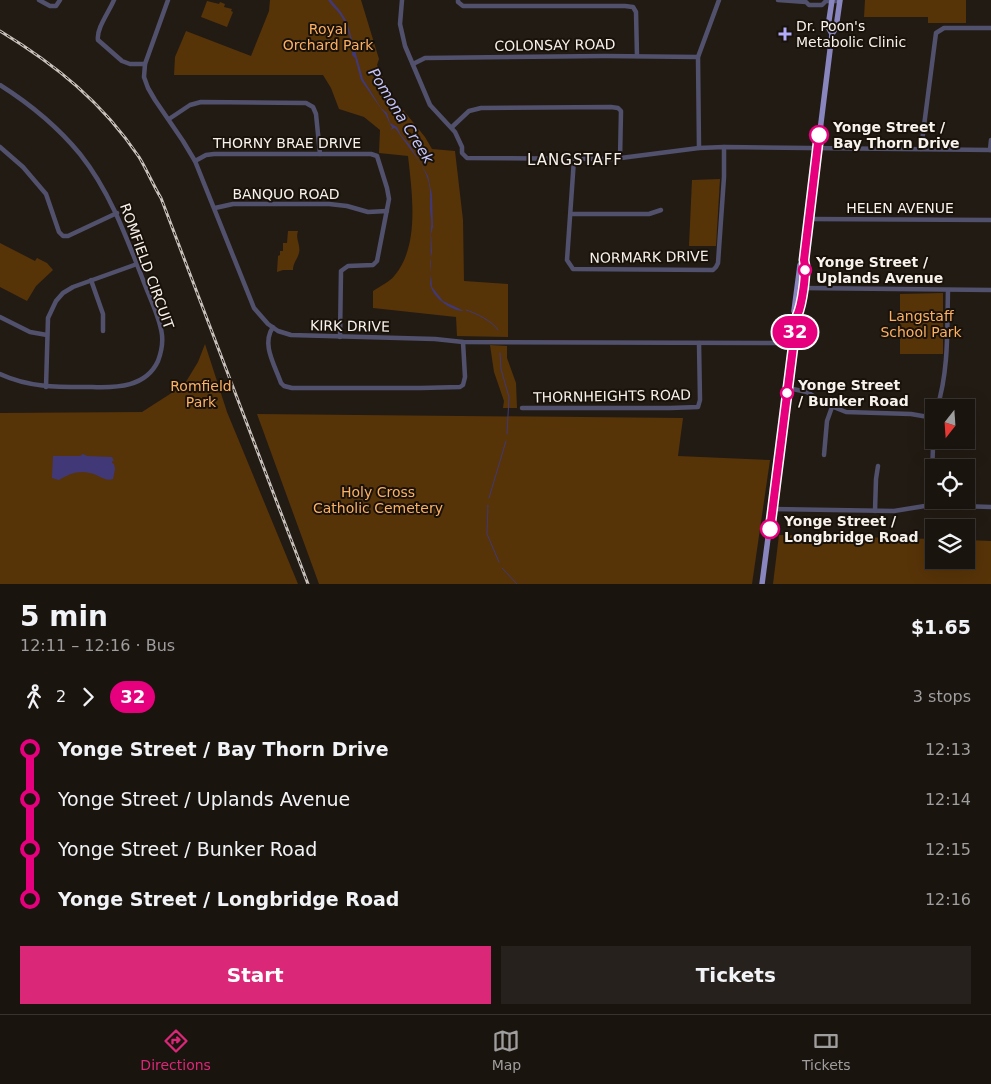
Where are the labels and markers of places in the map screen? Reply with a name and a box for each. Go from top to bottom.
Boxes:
place label: Dr. Poon's Metabolic Clinic [796,18,906,50]
marker: Dr. Poon's Metabolic Clinic [778,27,792,41]
place label: Yonge Street / Bay Thorn Drive [832,119,960,151]
marker: Yonge Street / Bay Thorn Drive [809,125,829,145]
place label: Yonge Street / Uplands Avenue [815,254,943,286]
marker: Yonge Street / Uplands Avenue [798,263,812,277]
place label: Yonge Street / Bunker Road [797,377,909,409]
marker: Yonge Street / Bunker Road [780,386,794,400]
place label: Yonge Street / Longbridge Road [783,513,919,545]
marker: Yonge Street / Longbridge Road [760,519,780,539]

